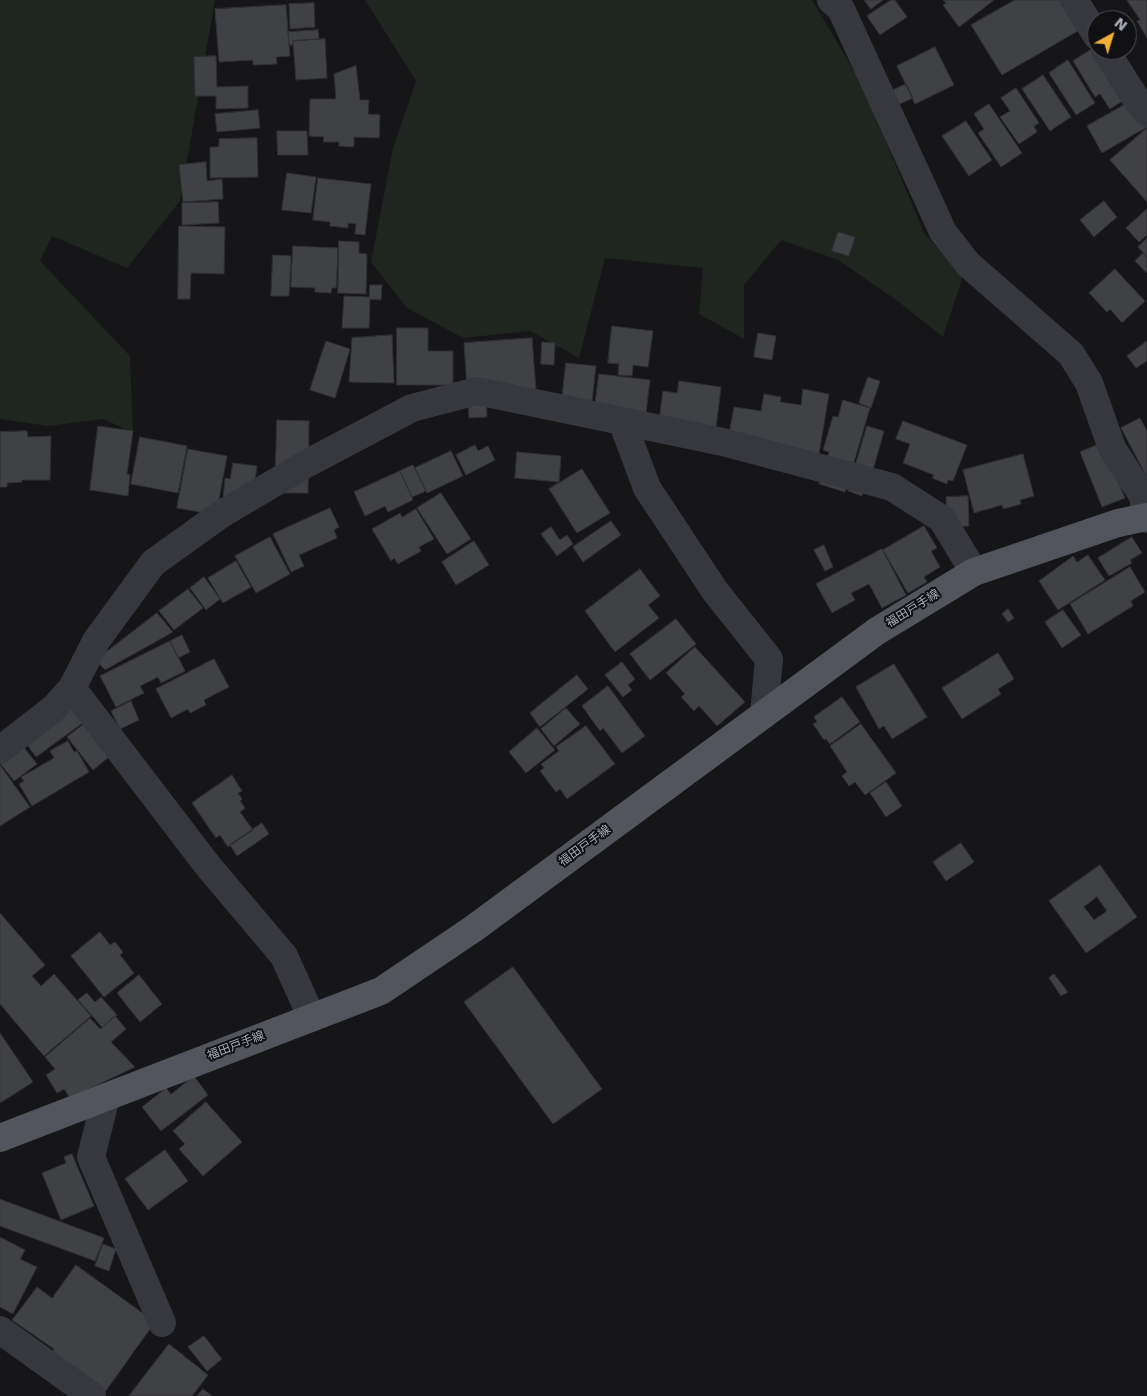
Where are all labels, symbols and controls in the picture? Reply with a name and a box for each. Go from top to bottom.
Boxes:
north arrow [1087,10,1137,60]
text: N [1111,14,1130,34]
street label: 福田戸手線 [884,587,942,631]
street label: 福田戸手線 [556,823,614,869]
street label: 福田戸手線 [205,1029,267,1063]

